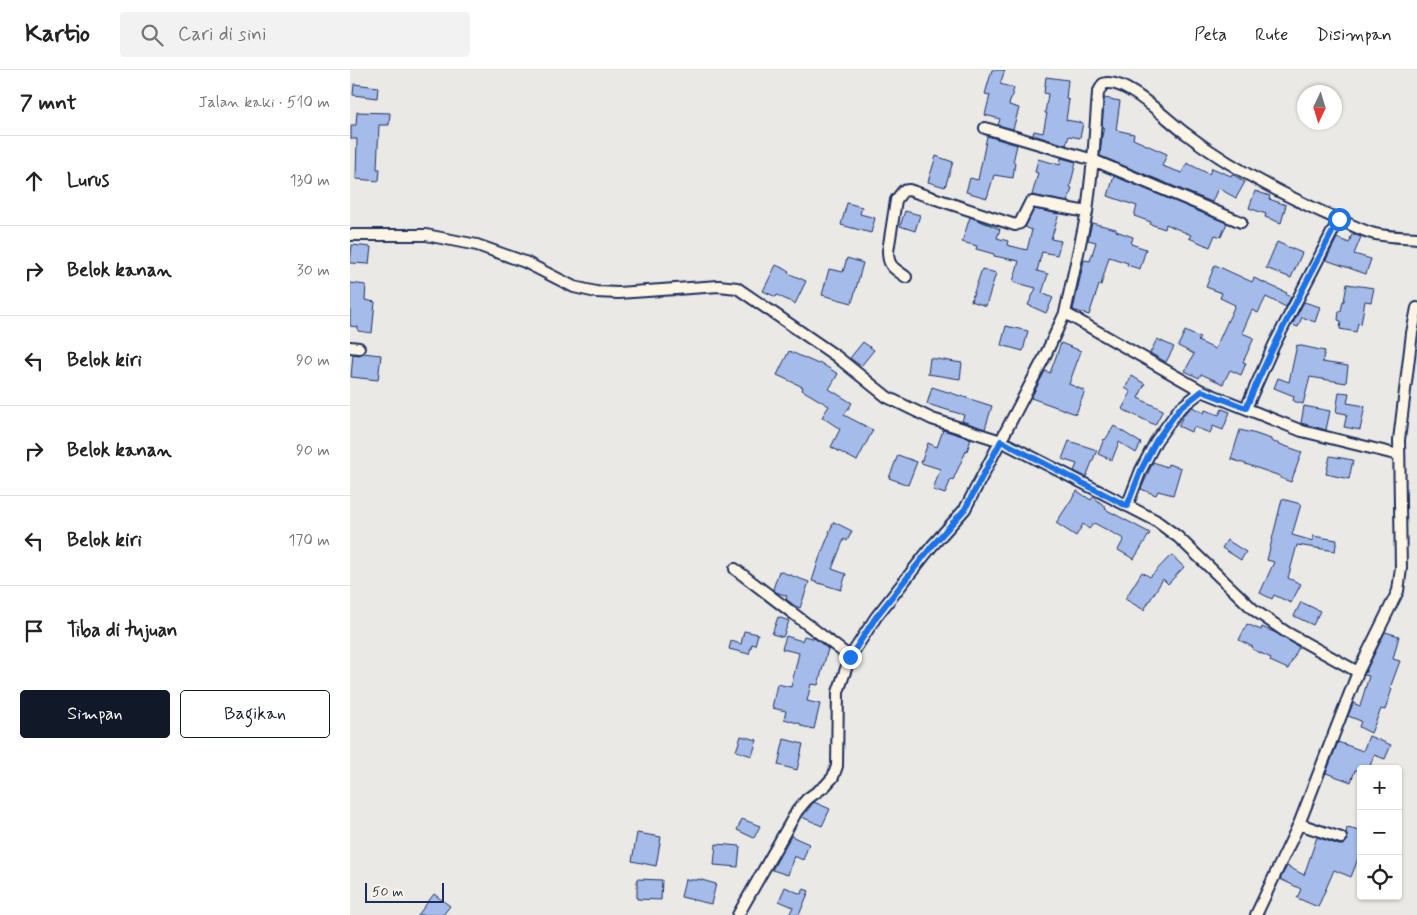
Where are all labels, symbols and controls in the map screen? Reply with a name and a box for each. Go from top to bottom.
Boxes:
search box [120,12,470,57]
text: Kartio [25,19,90,50]
icon: search [138,21,166,49]
text: Cari di sini [178,22,266,47]
text: Peta [1194,23,1227,47]
text: Rute [1255,23,1288,47]
text: Disimpan [1316,23,1392,47]
north arrow [1297,85,1342,130]
text: 7 mnt [20,89,77,117]
text: Jalan kaki · 510 m [198,92,330,113]
icon: ahead [20,167,48,195]
text: Lurus [67,168,109,193]
text: 130 m [289,170,330,191]
route start [1328,208,1351,231]
icon: right [20,257,48,285]
text: Belok kanan [67,258,172,283]
text: 30 m [297,260,330,281]
icon: left [20,347,48,375]
text: Belok kiri [67,348,142,373]
text: 90 m [296,350,330,371]
icon: right [20,437,48,465]
text: Belok kanan [67,438,172,463]
text: 90 m [296,440,330,461]
icon: left [20,527,48,555]
text: Belok kiri [67,528,142,553]
text: 170 m [288,530,330,551]
icon: arrive [20,617,48,645]
text: Tiba di tujuan [67,618,178,643]
route end [839,646,862,669]
button: Simpan [20,690,170,738]
button: Bagikan [180,690,330,738]
map controls [1357,765,1402,900]
button: + [1357,765,1402,810]
button: − [1357,810,1402,855]
button: locate [1357,855,1402,900]
scale bar [365,880,444,903]
text: 50 m [372,883,403,901]

